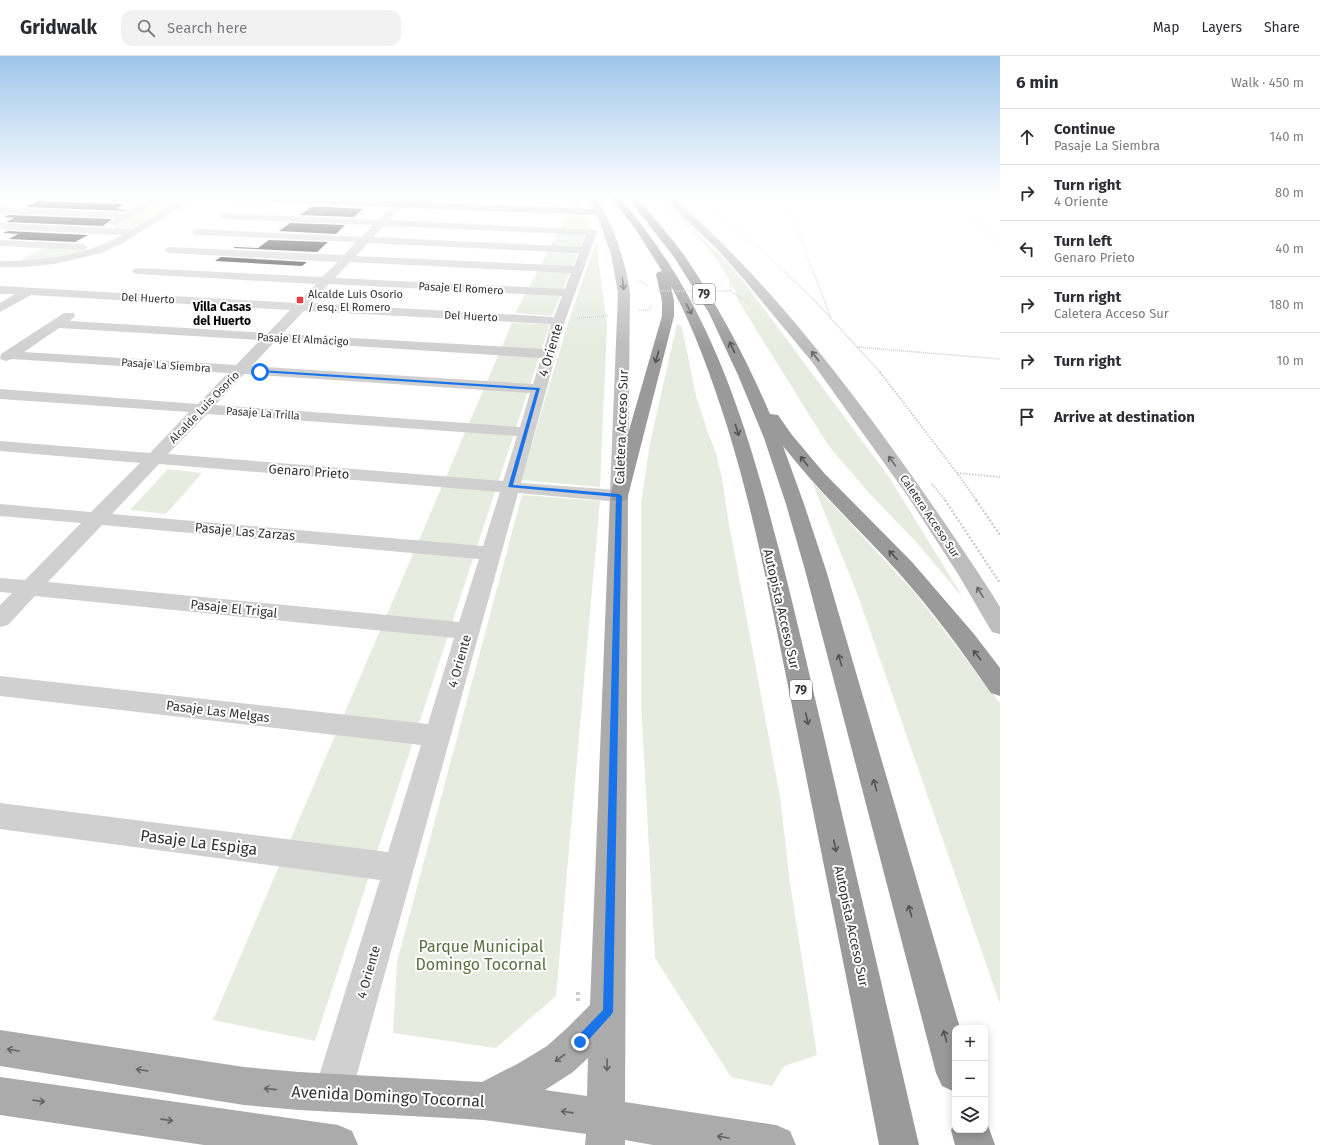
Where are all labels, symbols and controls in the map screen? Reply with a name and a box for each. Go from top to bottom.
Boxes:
search box [121,10,401,46]
text: Gridwalk [20,16,97,39]
icon: search [135,17,157,39]
text: Search here [167,19,247,37]
text: Map [1153,19,1179,36]
text: Layers [1201,19,1242,36]
text: Share [1264,19,1300,36]
text: 6 min [1016,72,1059,93]
text: Walk · 450 m [1231,75,1304,90]
text: Continue [1054,120,1115,138]
icon: ahead [1016,126,1038,148]
text: 140 m [1270,129,1304,144]
text: Pasaje La Siembra [1054,138,1160,153]
text: Turn right [1054,176,1121,194]
icon: right [1016,182,1038,204]
text: 80 m [1275,185,1304,200]
text: 4 Oriente [1054,194,1108,209]
text: Turn left [1054,232,1112,250]
icon: left [1016,238,1038,260]
text: 40 m [1275,241,1304,256]
text: Genaro Prieto [1054,250,1135,265]
one-way arrow [619,277,627,290]
street label: Pasaje El Romero [418,280,504,297]
road number: 79 [693,284,715,304]
place label: Alcalde Luis Osorio / esq. El Romero [308,288,403,314]
text: Turn right [1054,288,1121,306]
street label: Del Huerto [121,291,175,306]
icon: right [1016,294,1038,316]
marker: Alcalde Luis Osorio / esq. El Romero [295,295,305,305]
text: 180 m [1269,297,1304,312]
district label: Villa Casas del Huerto [192,300,251,328]
one-way arrow [686,303,693,315]
text: Caletera Acceso Sur [1054,306,1169,321]
street label: Del Huerto [444,309,498,324]
street label: 4 Oriente [535,322,566,378]
street label: Pasaje El Almácigo [257,331,349,348]
one-way arrow [728,341,735,353]
one-way arrow [653,350,660,363]
icon: right [1016,350,1038,372]
one-way arrow [811,351,820,362]
text: Turn right [1054,352,1121,370]
text: 10 m [1277,353,1304,368]
street label: Pasaje La Siembra [121,356,211,375]
route start [251,363,269,381]
street label: Alcalde Luis Osorio [167,369,242,446]
street label: Caletera Acceso Sur [612,369,631,485]
street label: Pasaje La Trilla [226,404,300,423]
icon: arrive [1016,406,1038,428]
text: Arrive at destination [1054,408,1195,426]
one-way arrow [734,423,741,436]
one-way arrow [799,455,808,466]
one-way arrow [888,456,897,467]
street label: Genaro Prieto [268,461,350,482]
street label: Caletera Acceso Sur [897,472,963,561]
street label: Pasaje Las Zarzas [194,520,296,543]
street label: Autopista Acceso Sur [760,548,803,671]
one-way arrow [888,550,898,560]
one-way arrow [976,587,984,598]
street label: Pasaje El Trigal [190,596,278,621]
street label: 4 Oriente [445,633,474,689]
one-way arrow [972,649,981,660]
one-way arrow [836,654,843,667]
road number: 79 [790,680,812,700]
street label: Pasaje Las Melgas [165,698,271,725]
one-way arrow [804,713,812,726]
one-way arrow [871,779,878,792]
street label: Pasaje La Espiga [139,826,259,859]
one-way arrow [831,840,839,853]
street label: Autopista Acceso Sur [831,864,872,988]
one-way arrow [906,904,913,917]
park label: Parque Municipal Domingo Tocornal [415,937,547,974]
street label: 4 Oriente [354,944,383,1000]
map controls [952,1025,988,1133]
button: + [952,1025,988,1061]
one-way arrow [940,1030,948,1043]
route end [571,1033,589,1051]
one-way arrow [7,1046,20,1054]
one-way arrow [554,1054,565,1062]
one-way arrow [603,1058,611,1071]
button: − [952,1061,988,1097]
one-way arrow [135,1066,148,1074]
street label: Avenida Domingo Tocornal [291,1082,485,1111]
one-way arrow [264,1085,277,1092]
one-way arrow [32,1097,45,1105]
button: layers [952,1097,988,1133]
one-way arrow [561,1108,574,1116]
one-way arrow [160,1116,173,1124]
one-way arrow [717,1133,730,1141]

